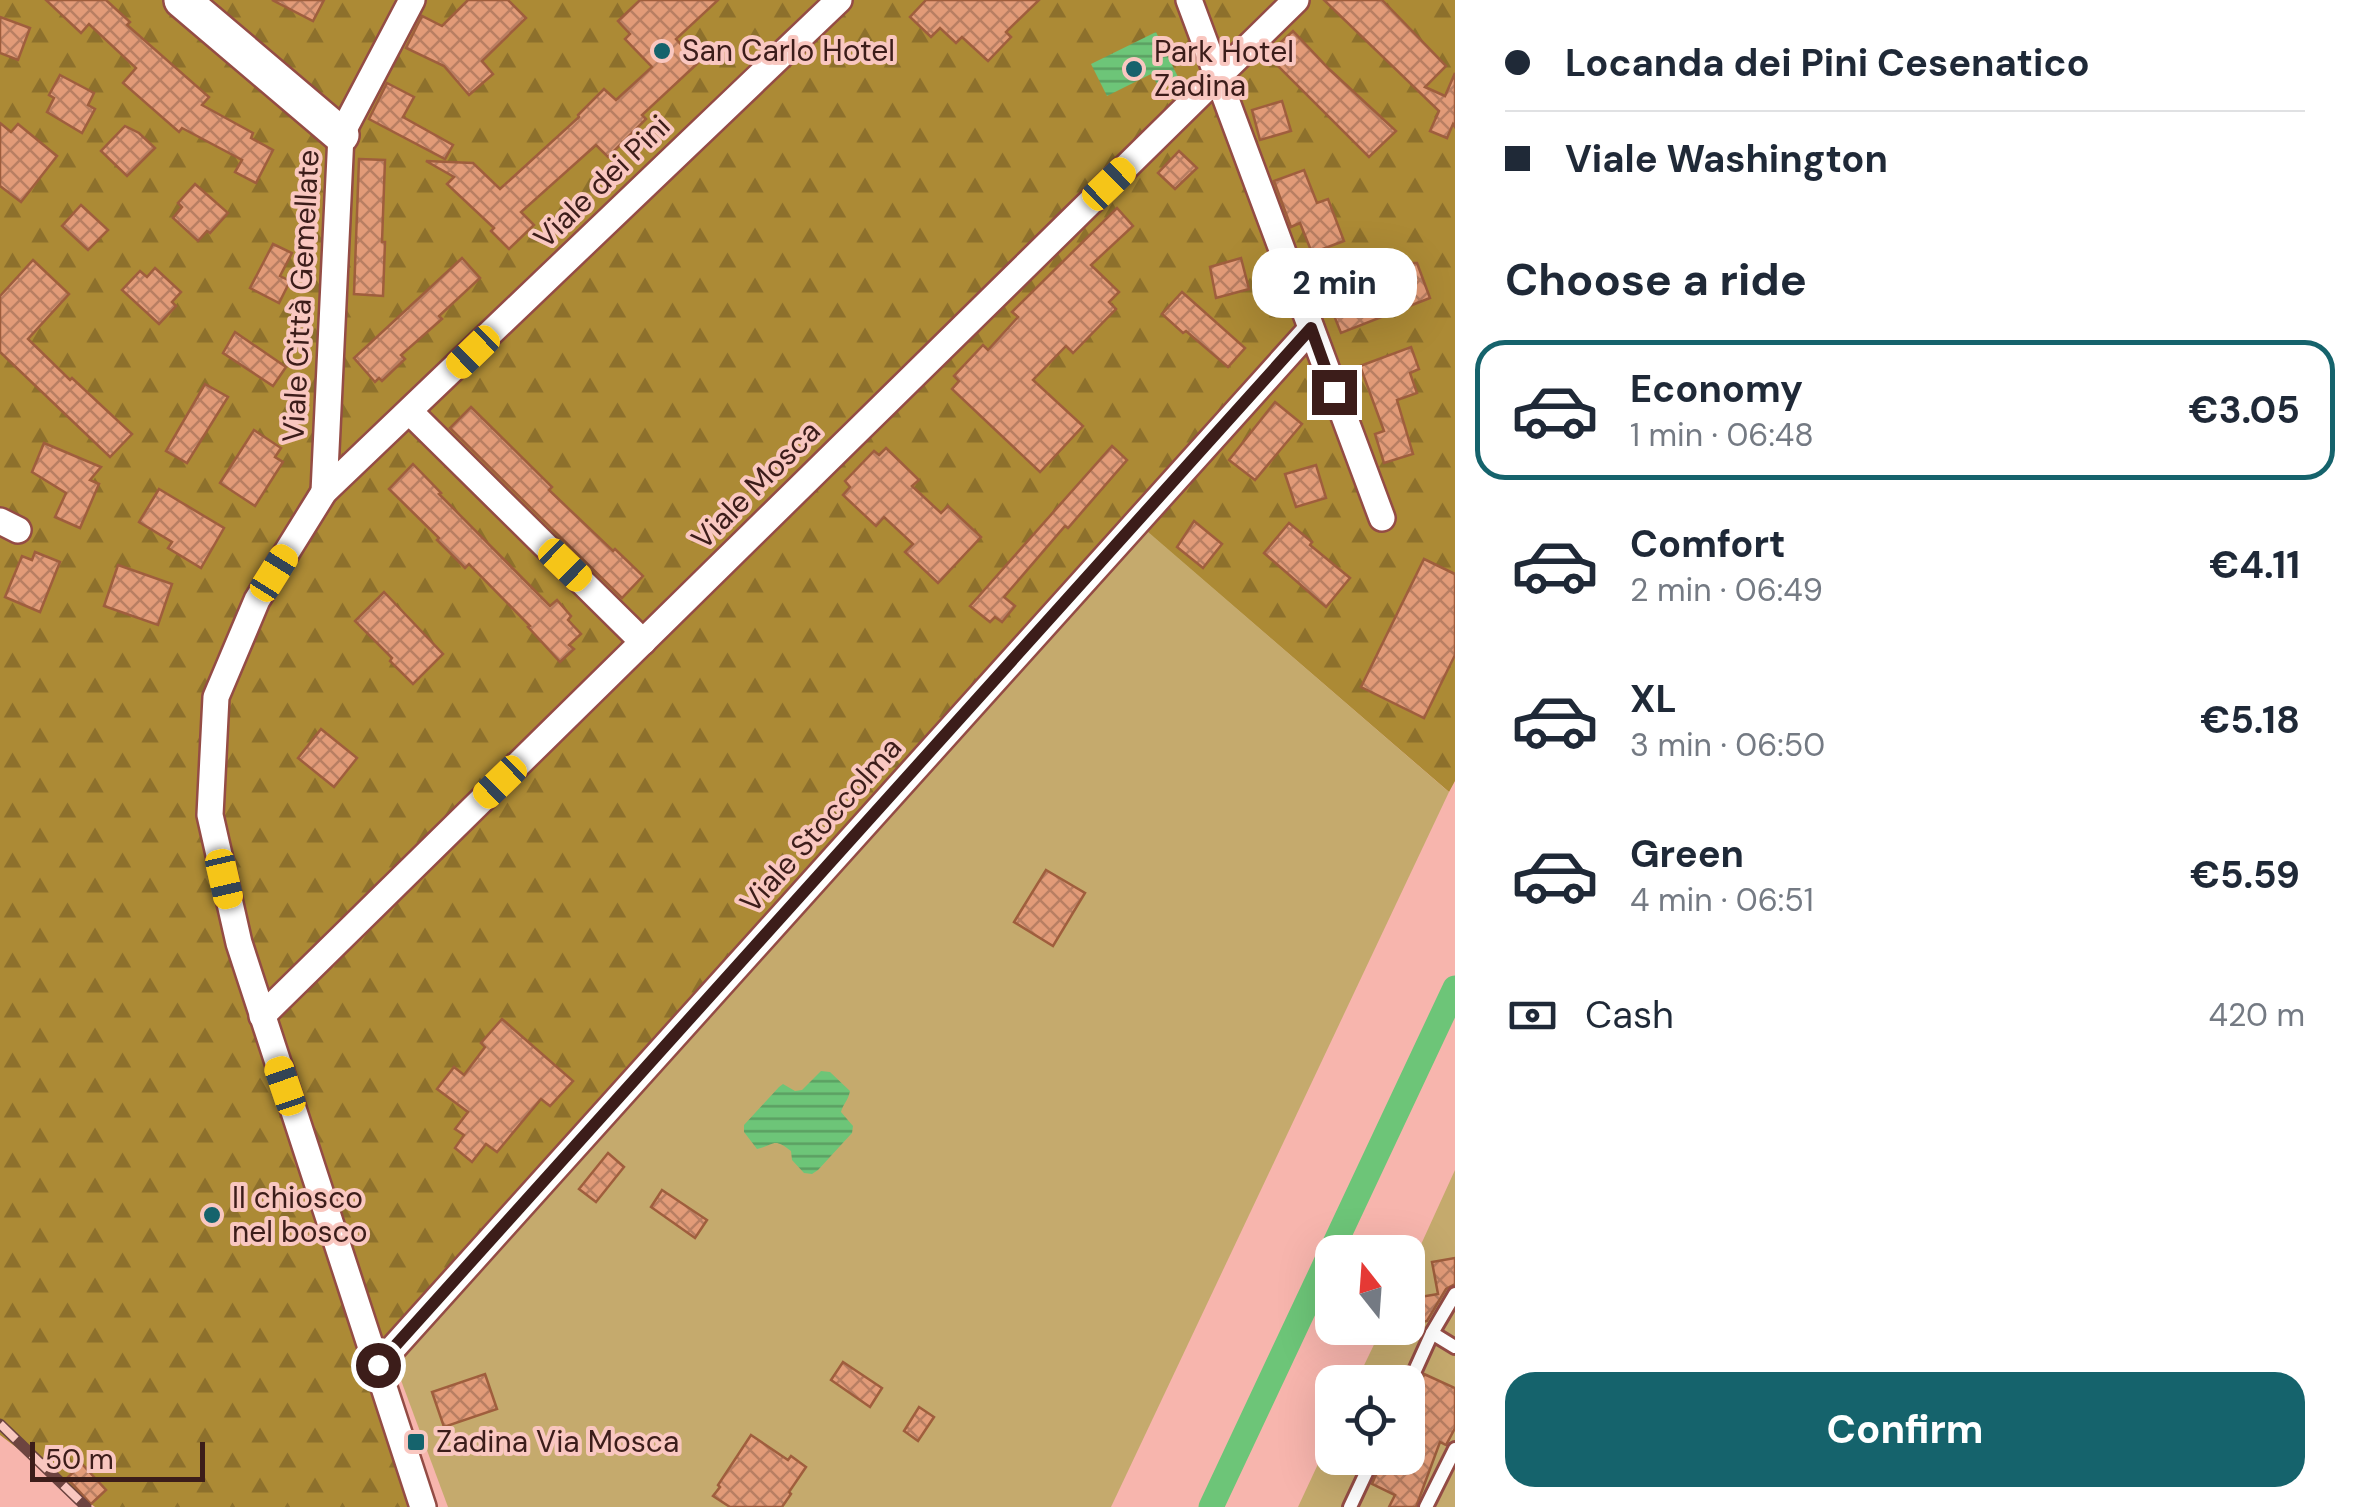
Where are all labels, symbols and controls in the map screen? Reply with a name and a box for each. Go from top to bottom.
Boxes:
place label: San Carlo Hotel [682,31,895,70]
place label: Park Hotel Zadina [1154,32,1294,105]
text: Locanda dei Pini Cesenatico [1565,38,2090,88]
marker: San Carlo Hotel [651,40,673,62]
marker: Park Hotel Zadina [1123,58,1145,80]
street label: Viale dei Pini [525,107,678,257]
text: Viale Washington [1565,134,1888,184]
street label: Viale Città Gemellate [273,149,328,443]
car [1077,152,1141,216]
callout: 2 min [1252,247,1416,317]
text: Choose a ride [1505,250,1807,309]
text: 2 min [1292,262,1377,304]
car [441,320,505,384]
text: Economy [1630,364,1803,414]
icon: car [1510,365,1600,455]
route end [1312,370,1357,415]
text: €3.05 [2189,385,2300,435]
street label: Viale Mosca [683,412,828,557]
text: 1 min · 06:48 [1630,414,1814,456]
text: Comfort [1630,519,1786,569]
icon: car [1510,520,1600,610]
car [533,533,597,597]
car [245,540,303,606]
text: €4.11 [2209,540,2300,590]
text: 2 min · 06:49 [1630,569,1823,611]
text: XL [1630,674,1677,724]
icon: car [1510,675,1600,765]
text: €5.18 [2200,695,2300,745]
text: 3 min · 06:50 [1630,724,1825,766]
street label: Viale Stoccolma [731,729,910,921]
car [468,750,532,814]
text: Green [1630,829,1744,879]
icon: car [1510,830,1600,920]
car [203,846,245,912]
text: €5.59 [2190,850,2300,900]
text: 4 min · 06:51 [1630,879,1814,921]
icon: cash [1505,988,1560,1043]
text: Cash [1585,990,1674,1040]
text: 420 m [2209,994,2305,1036]
car [261,1053,309,1119]
place label: Il chiosco nel bosco [232,1178,368,1251]
marker: Il chiosco nel bosco [201,1204,223,1226]
north arrow [1315,1235,1425,1345]
map controls [1315,1235,1425,1475]
route start [356,1343,401,1388]
button: locate [1315,1365,1425,1475]
button: Confirm [1505,1372,2305,1487]
place label: Zadina Via Mosca [436,1422,679,1461]
marker: Zadina Via Mosca [405,1431,427,1453]
scale bar [30,1437,205,1482]
text: 50 m [45,1441,114,1478]

